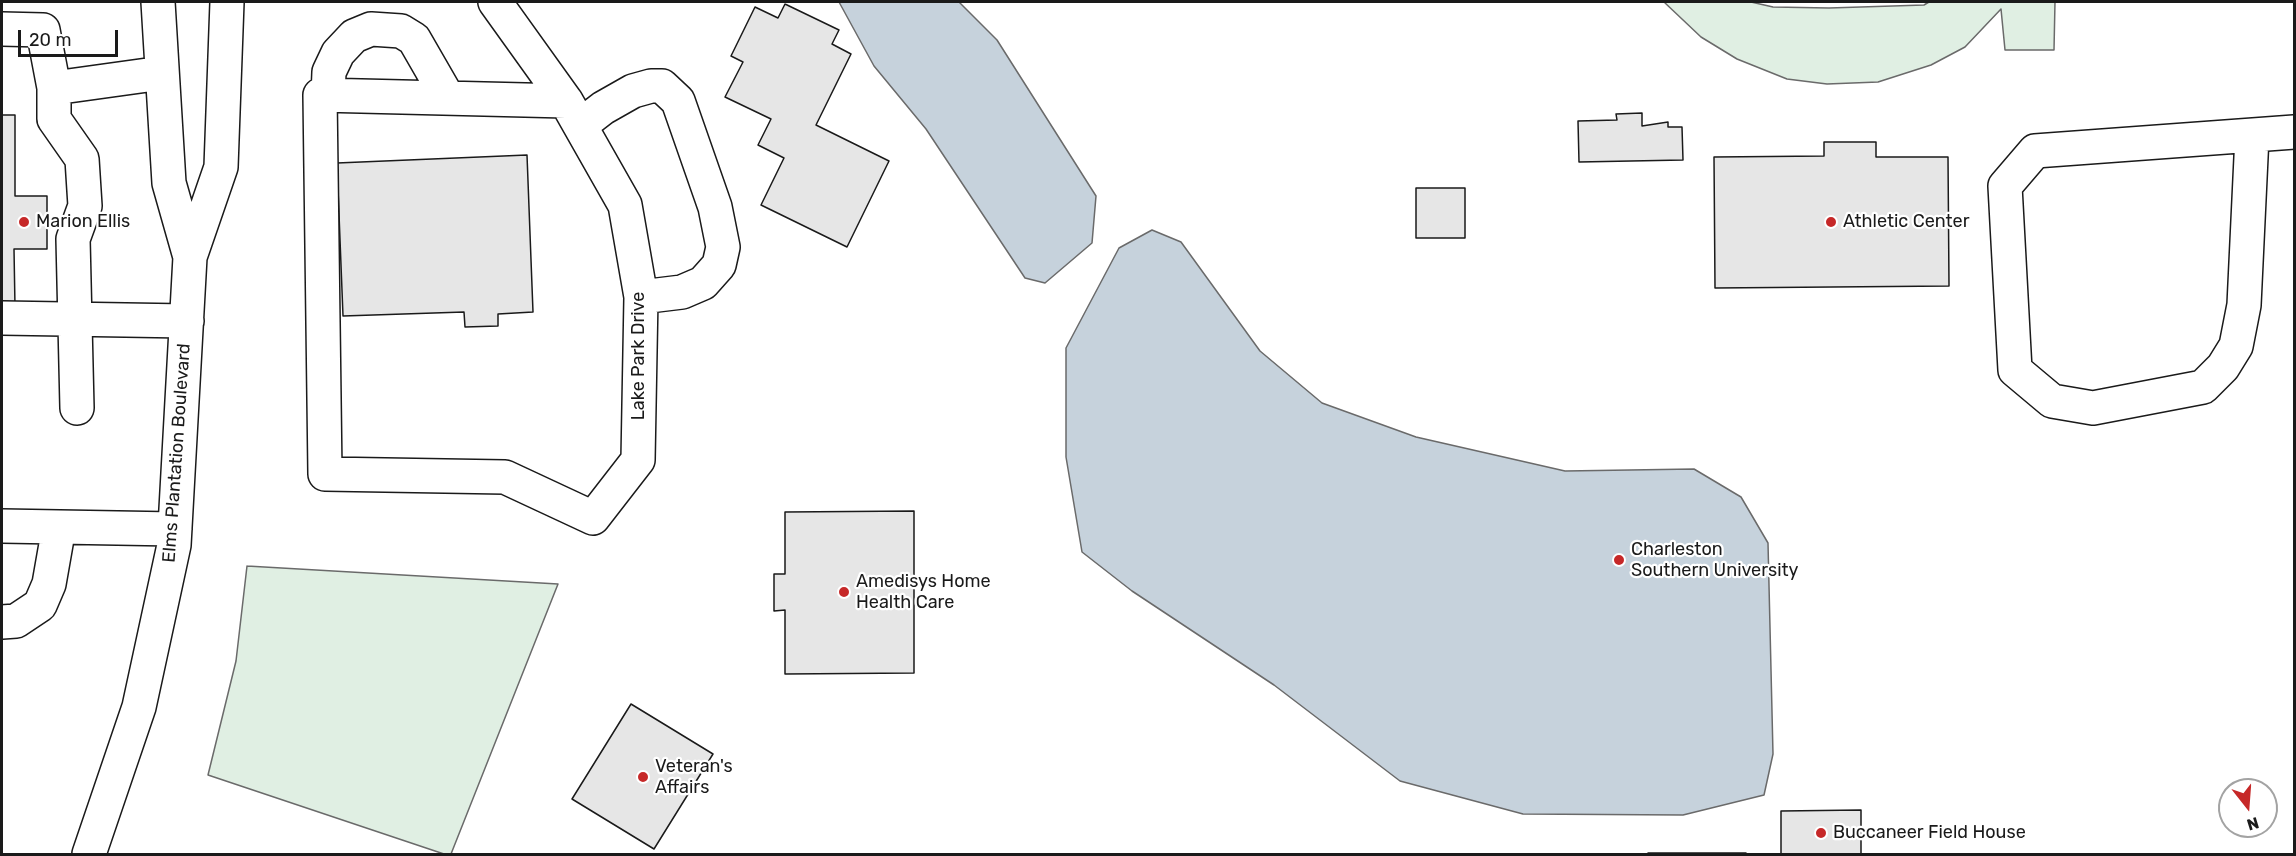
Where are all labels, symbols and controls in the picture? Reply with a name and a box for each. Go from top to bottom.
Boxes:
scale bar [21,18,122,56]
text: 20 m [29,29,71,51]
place label: Marion Ellis [36,211,130,233]
place label: Athletic Center [1843,211,1970,233]
marker: Marion Ellis [17,215,31,229]
marker: Athletic Center [1824,215,1838,229]
street label: Lake Park Drive [628,292,650,420]
street label: Elms Plantation Boulevard [159,343,195,563]
place label: Charleston Southern University [1631,539,1799,582]
marker: Charleston Southern University [1612,553,1626,567]
place label: Amedisys Home Health Care [856,571,991,614]
marker: Amedisys Home Health Care [837,585,851,599]
place label: Veteran's Affairs [655,756,733,798]
marker: Veteran's Affairs [636,770,650,784]
north arrow [2218,778,2278,838]
text: N [2245,813,2261,835]
place label: Buccaneer Field House [1833,822,2026,844]
marker: Buccaneer Field House [1814,826,1828,840]

